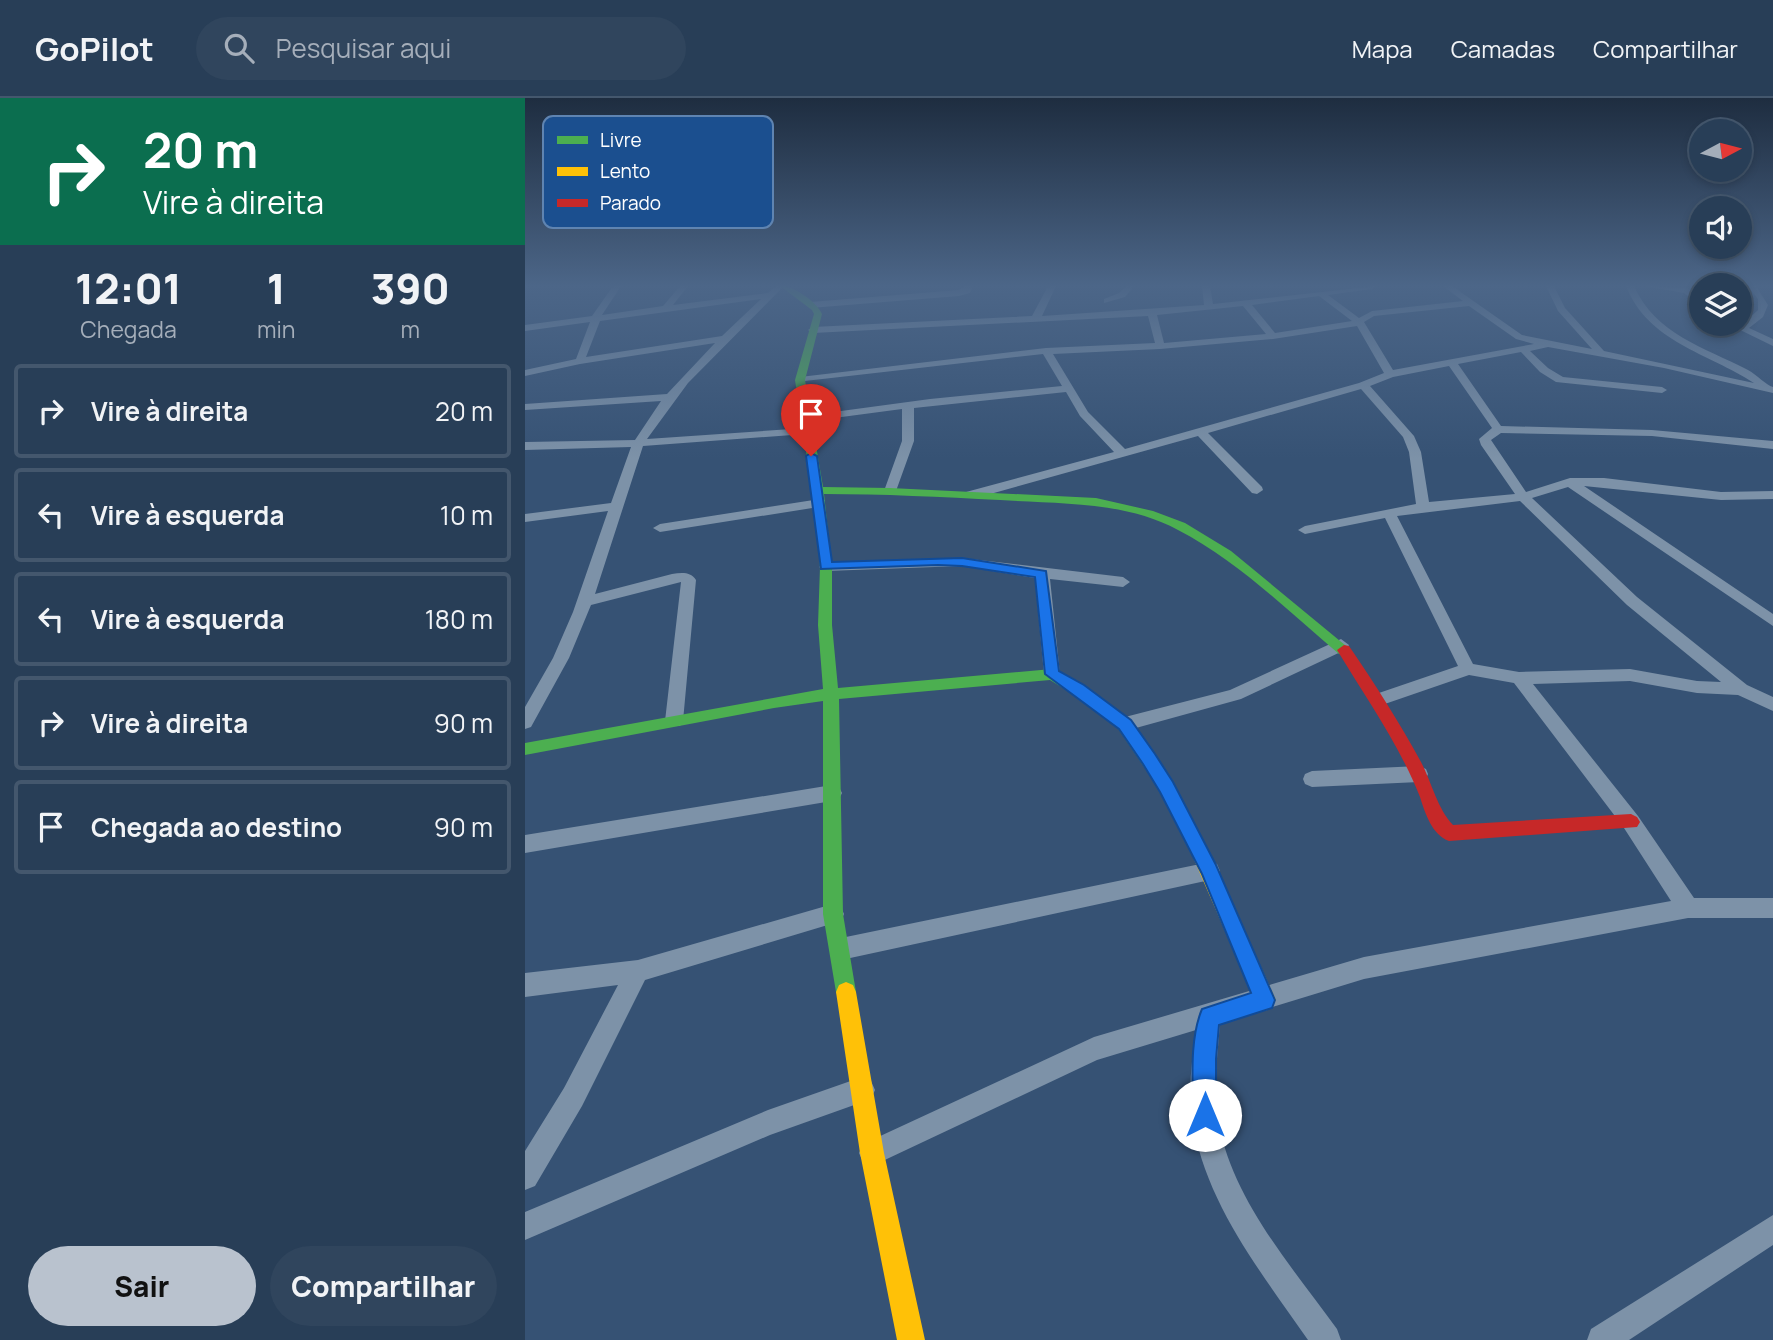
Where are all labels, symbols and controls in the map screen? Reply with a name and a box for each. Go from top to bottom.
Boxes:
search box [196,17,686,80]
text: GoPilot [35,26,154,71]
icon: search [220,29,258,67]
text: Pesquisar aqui [276,30,451,66]
text: Mapa [1352,32,1413,65]
text: Camadas [1451,32,1555,65]
text: Compartilhar [1593,32,1738,65]
text: 20 m [143,116,258,183]
legend [543,116,773,228]
north arrow [1689,119,1752,182]
map controls [1689,119,1752,336]
icon: right [28,126,119,217]
text: Livre [600,127,642,153]
text: Lento [600,158,650,184]
text: Vire à direita [143,180,324,224]
text: Parado [600,190,661,216]
button: sound [1689,196,1752,259]
text: 12:01 [75,259,182,317]
text: 1 [267,259,286,317]
text: 390 [371,259,450,317]
button: layers [1689,273,1752,336]
text: Chegada [80,313,177,345]
text: min [257,313,296,345]
text: m [401,313,420,345]
pin [781,384,841,456]
icon: right [32,392,70,430]
text: Vire à direita [91,393,248,429]
text: 20 m [435,393,493,429]
icon: arrive [792,395,830,433]
icon: left [32,496,70,534]
text: Vire à esquerda [91,497,284,533]
text: 10 m [440,497,493,533]
icon: left [32,600,70,638]
text: Vire à esquerda [91,601,284,637]
text: 180 m [425,601,493,637]
icon: right [32,704,70,742]
text: Vire à direita [91,705,248,741]
text: 90 m [434,705,493,741]
icon: arrive [32,808,70,846]
text: Chegada ao destino [91,809,342,845]
text: 90 m [434,809,493,845]
position arrow [1168,1078,1242,1152]
button: Sair [28,1246,256,1326]
button: Compartilhar [270,1246,497,1326]

